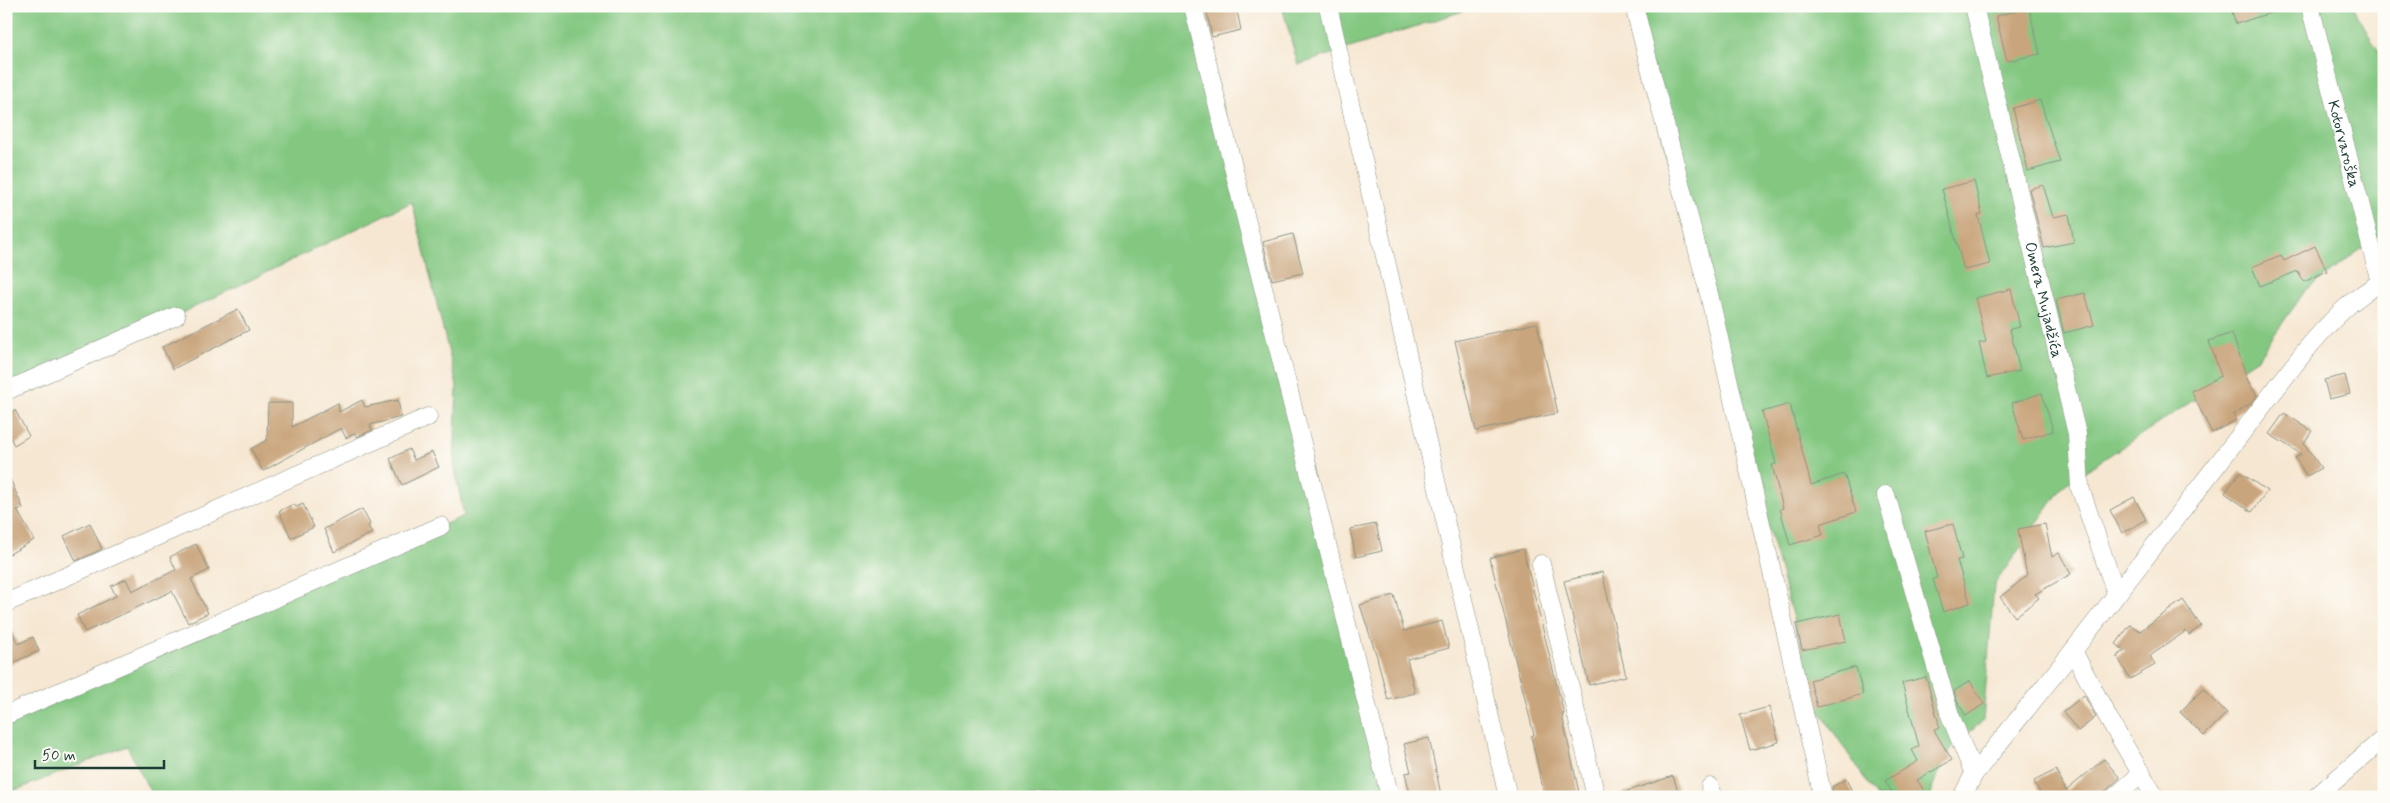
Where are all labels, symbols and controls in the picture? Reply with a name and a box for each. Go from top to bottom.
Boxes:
street label: Kotorvaroška [2322,98,2365,190]
street label: Omera Mujadžića [2019,240,2067,360]
scale bar [35,738,164,770]
text: 50 m [42,746,76,766]

